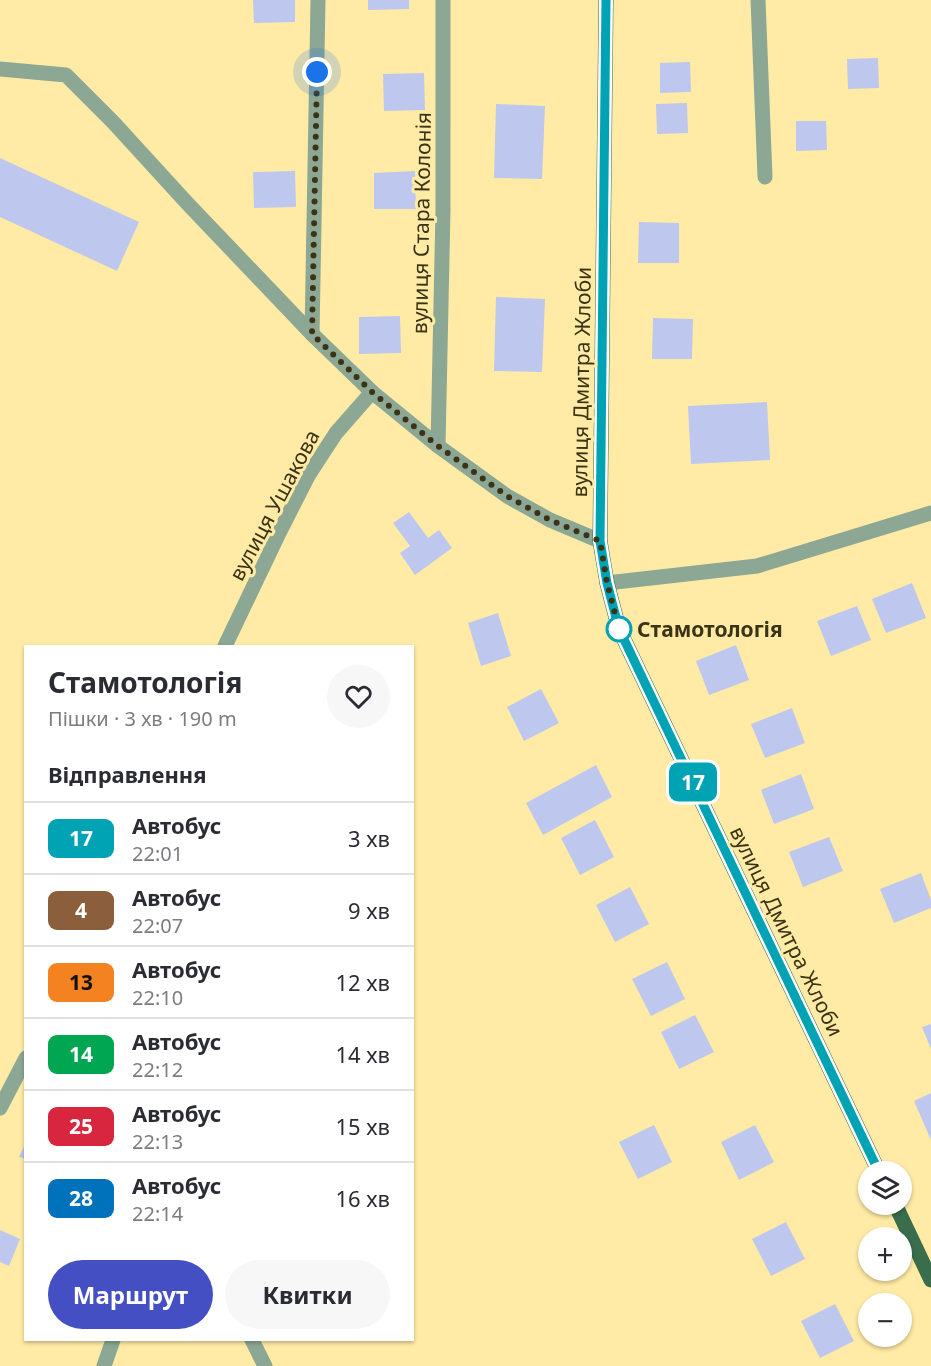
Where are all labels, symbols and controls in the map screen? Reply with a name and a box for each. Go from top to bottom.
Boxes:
your location [302,57,332,87]
street label: вулиця Стара Колонія [405,112,437,334]
street label: вулиця Дмитра Жлоби [565,266,597,498]
street label: вулиця Ушакова [222,425,326,585]
place label: Стамотологія [637,615,783,643]
marker: Стамотологія [606,616,632,642]
text: Стамотологія [48,663,242,701]
button: heart [327,665,390,728]
text: Пішки · 3 хв · 190 m [48,705,237,732]
text: Відправлення [48,759,207,789]
line badge: 17 [666,762,720,802]
text: 17 [681,768,705,796]
text: Автобус [132,810,221,840]
street label: вулиця Дмитра Жлоби [724,821,850,1041]
text: 3 хв [348,823,390,853]
text: 17 [69,824,93,852]
text: 22:01 [132,840,183,867]
text: Автобус [132,882,221,912]
text: 9 хв [348,895,390,925]
text: 4 [75,896,87,924]
text: 22:07 [132,912,183,939]
text: Автобус [132,954,221,984]
text: 12 хв [335,967,390,997]
text: 13 [69,968,93,996]
text: 22:10 [132,984,183,1011]
text: Автобус [132,1026,221,1056]
text: 14 хв [335,1039,390,1069]
text: 14 [69,1040,93,1068]
text: 22:12 [132,1056,183,1083]
text: Автобус [132,1098,221,1128]
text: 15 хв [335,1111,390,1141]
text: 25 [69,1112,93,1140]
text: 22:13 [132,1128,183,1155]
map controls [858,1161,912,1347]
button: layers [858,1161,912,1215]
text: Автобус [132,1170,221,1200]
text: 16 хв [335,1183,390,1213]
text: 28 [69,1184,93,1212]
text: 22:14 [132,1200,183,1227]
button: + [858,1227,912,1281]
button: Маршрут [48,1260,213,1329]
button: Квитки [225,1260,390,1329]
button: − [858,1293,912,1347]

